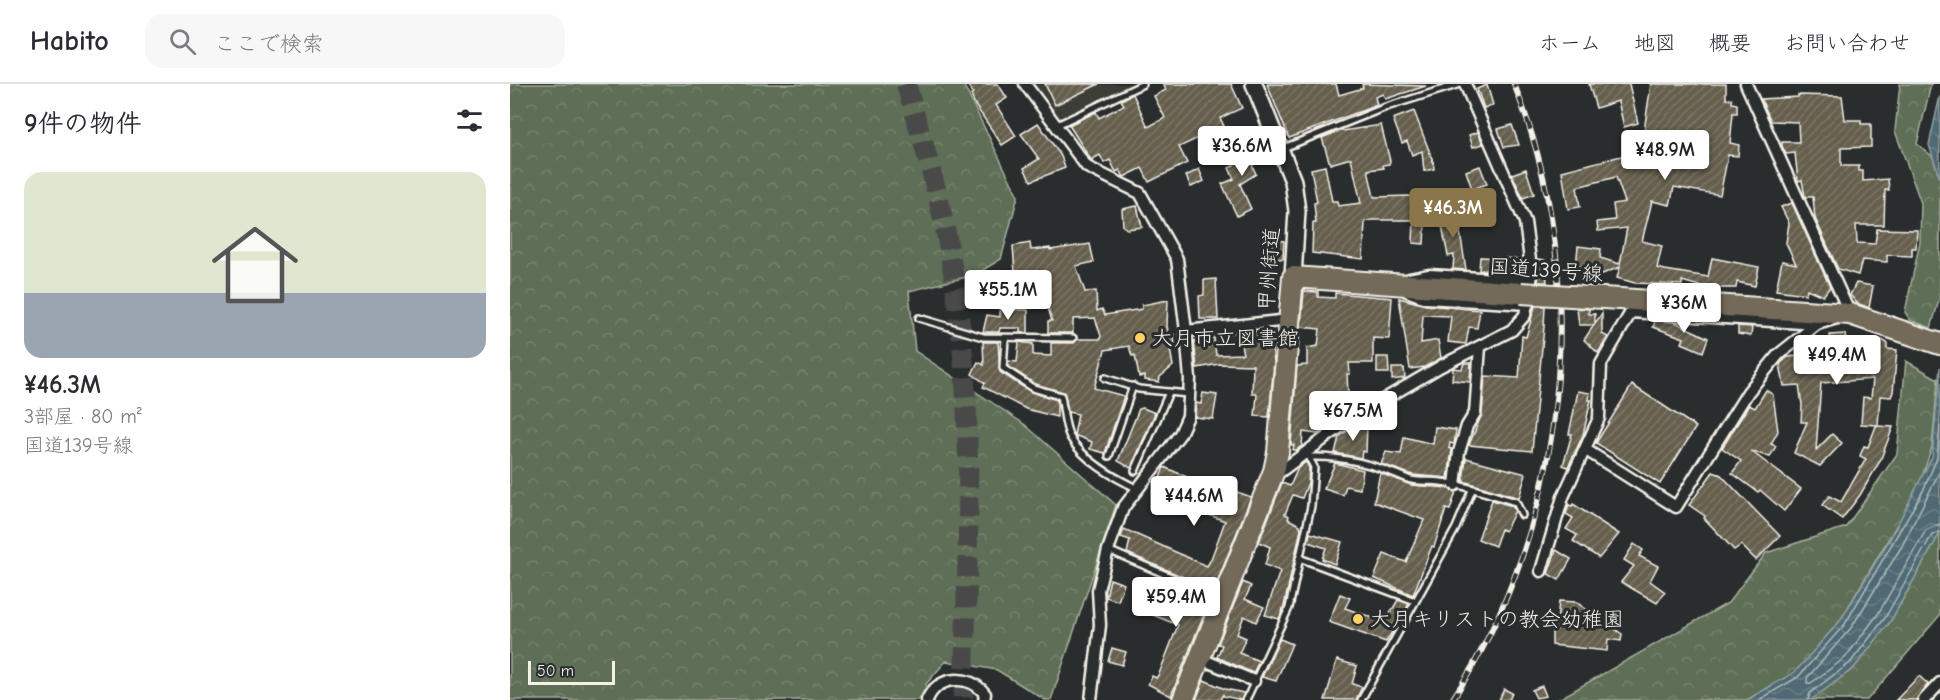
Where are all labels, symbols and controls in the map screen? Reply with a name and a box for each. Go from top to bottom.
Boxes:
search box [145,14,565,68]
text: Habito [30,25,109,57]
icon: search [166,25,199,58]
text: ここで検索 [214,31,324,57]
text: ホーム [1539,31,1601,55]
text: 地図 [1634,31,1676,55]
text: 概要 [1709,31,1751,55]
text: お問い合わせ [1784,31,1910,55]
icon: filters [453,104,486,137]
text: 9件の物件 [24,109,142,139]
pin: ¥36.6M [1193,126,1291,177]
pin: ¥48.9M [1616,130,1714,181]
text: ¥36.6M [1212,134,1272,157]
text: ¥48.9M [1635,138,1695,161]
pin: ¥46.3M [1404,188,1502,239]
text: ¥46.3M [1423,196,1483,219]
icon: home [201,211,309,319]
street label: 甲州街道 [1254,226,1284,312]
street label: 国道139号線 [1488,254,1604,286]
pin: ¥55.1M [959,270,1057,321]
text: ¥55.1M [979,278,1037,301]
pin: ¥36M [1648,283,1720,334]
text: ¥36M [1661,291,1707,314]
place label: 大月市立図書館 [1152,326,1299,350]
marker: 大月市立図書館 [1133,331,1147,345]
pin: ¥49.4M [1788,335,1886,386]
text: ¥49.4M [1808,343,1866,366]
text: ¥46.3M [24,370,101,400]
pin: ¥67.5M [1304,391,1402,442]
text: ¥67.5M [1323,399,1383,422]
text: 3部屋 · 80 m² [24,405,142,428]
text: 国道139号線 [24,434,133,457]
pin: ¥44.6M [1145,476,1243,527]
text: ¥44.6M [1165,484,1223,507]
pin: ¥59.4M [1127,577,1225,628]
text: ¥59.4M [1146,585,1206,608]
place label: 大月キリストの教会幼稚園 [1370,607,1624,631]
marker: 大月キリストの教会幼稚園 [1351,612,1365,626]
scale bar [528,658,615,686]
text: 50 m [537,662,574,680]

